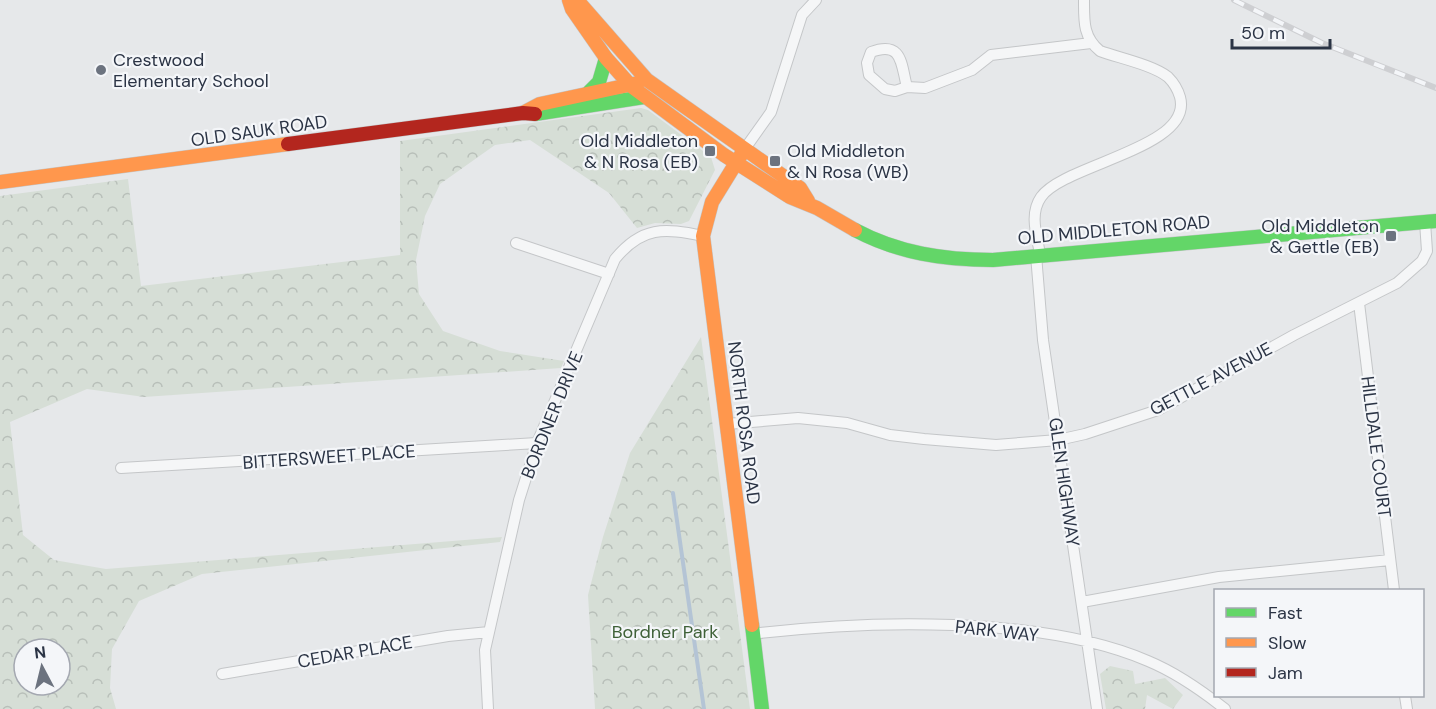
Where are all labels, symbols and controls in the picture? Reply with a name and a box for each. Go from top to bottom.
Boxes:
scale bar [1232,12,1330,50]
text: 50 m [1241,21,1285,45]
place label: Crestwood Elementary School [113,48,269,93]
marker: Crestwood Elementary School [94,63,108,77]
street label: OLD SAUK ROAD [189,110,329,152]
place label: Old Middleton & N Rosa (EB) [580,129,698,174]
place label: Old Middleton & N Rosa (WB) [787,139,908,184]
marker: Old Middleton & N Rosa (EB) [703,144,717,158]
marker: Old Middleton & N Rosa (WB) [768,154,782,168]
street label: OLD MIDDLETON ROAD [1017,210,1211,250]
place label: Old Middleton & Gettle (EB) [1261,214,1379,259]
marker: Old Middleton & Gettle (EB) [1384,229,1398,243]
street label: GETTLE AVENUE [1146,337,1276,421]
street label: NORTH ROSA ROAD [722,340,766,506]
street label: BORDNER DRIVE [516,348,588,482]
street label: HILLDALE COURT [1355,375,1397,519]
street label: GLEN HIGHWAY [1043,416,1085,549]
street label: BITTERSWEET PLACE [242,439,416,475]
legend [1214,589,1424,697]
text: Fast [1268,601,1303,625]
street label: PARK WAY [954,615,1041,647]
park label: Bordner Park [612,620,718,644]
street label: CEDAR PLACE [296,630,414,674]
text: Slow [1268,631,1307,655]
north arrow [12,637,72,697]
text: N [33,641,47,664]
text: Jam [1268,661,1303,685]

